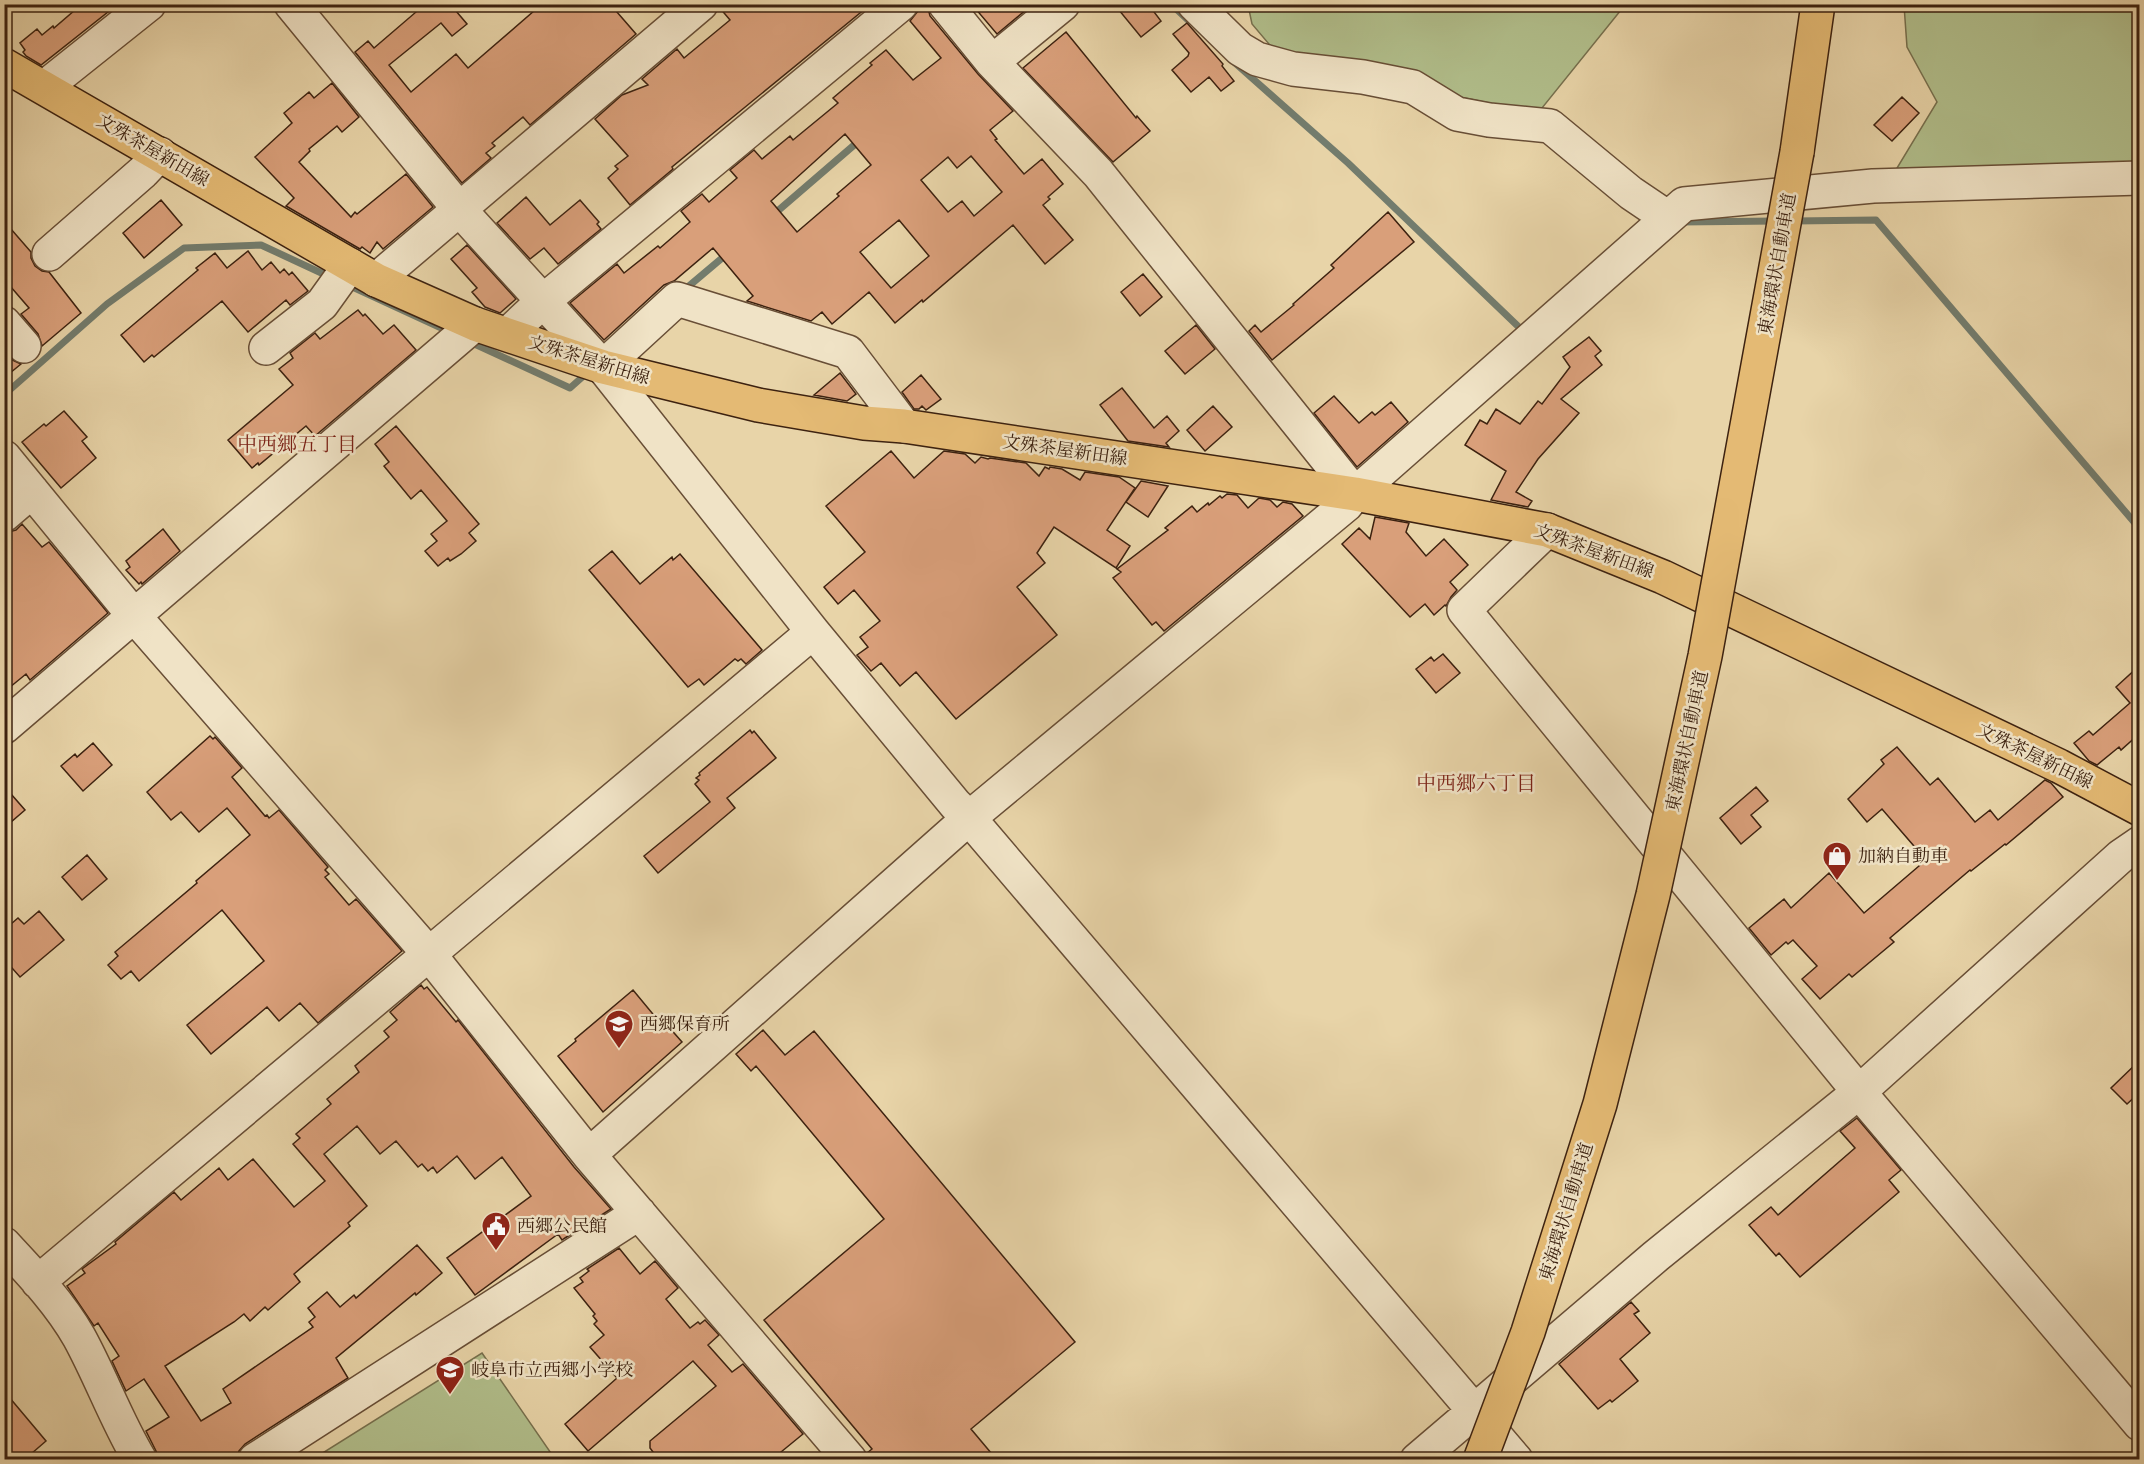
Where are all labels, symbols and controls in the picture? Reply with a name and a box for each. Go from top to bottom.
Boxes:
street label: 文殊茶屋新田線 [93,109,213,191]
street label: 東海環状自動車道 [1754,191,1800,337]
street label: 文殊茶屋新田線 [526,331,652,389]
street label: 文殊茶屋新田線 [1001,430,1129,470]
district label: 中西郷五丁目 [237,432,357,456]
street label: 文殊茶屋新田線 [1531,519,1657,583]
street label: 東海環状自動車道 [1661,668,1713,814]
street label: 文殊茶屋新田線 [1974,718,2096,794]
district label: 中西郷六丁目 [1416,771,1536,795]
shop icon: 加納自動車 [1821,840,1853,882]
place label: 加納自動車 [1858,845,1948,867]
school or university icon: 西郷保育所 [603,1008,635,1050]
place label: 西郷保育所 [640,1013,730,1035]
street label: 東海環状自動車道 [1534,1140,1598,1284]
public building icon: 西郷公民館 [480,1210,512,1252]
place label: 西郷公民館 [517,1215,607,1237]
school or university icon: 岐阜市立西郷小学校 [434,1354,466,1396]
place label: 岐阜市立西郷小学校 [471,1359,633,1381]

